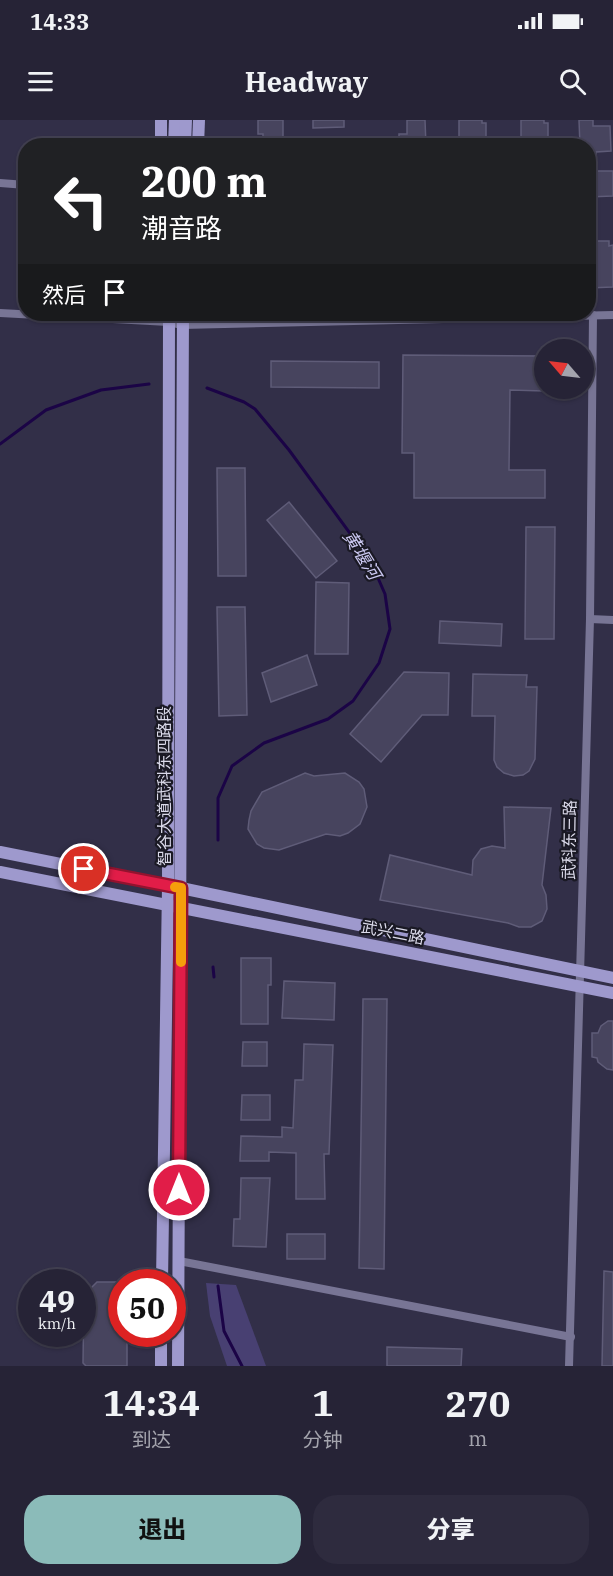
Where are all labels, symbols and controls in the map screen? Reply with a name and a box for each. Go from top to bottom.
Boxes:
text: 14:33 [30,7,89,36]
text: Headway [245,64,368,99]
icon: menu [24,65,57,98]
icon: search [556,65,589,98]
text: 200 m [141,154,267,209]
icon: left [42,162,120,240]
text: 潮音路 [141,210,222,245]
icon: arrive [98,276,131,309]
text: 然后 [42,280,86,309]
north arrow [534,339,594,399]
map controls [534,339,594,399]
water label: 黄堰河 [338,526,388,587]
street label: 智谷大道武科东四路段 [154,706,174,866]
street label: 武科东三路 [558,800,580,880]
pin [58,843,109,894]
icon: arrive [67,852,100,885]
street label: 武兴二路 [360,916,426,948]
position arrow [147,1158,211,1222]
speed limit sign: 50 [108,1269,186,1347]
text: 49 [39,1281,75,1320]
text: km/h [38,1314,76,1333]
text: 14:34 [103,1379,200,1426]
text: 1 [312,1379,334,1426]
text: 270 [445,1380,510,1427]
text: m [468,1425,487,1452]
text: 到达 [131,1426,171,1453]
text: 分钟 [303,1426,343,1453]
button: 退出 [24,1495,301,1564]
button: 分享 [313,1495,589,1564]

